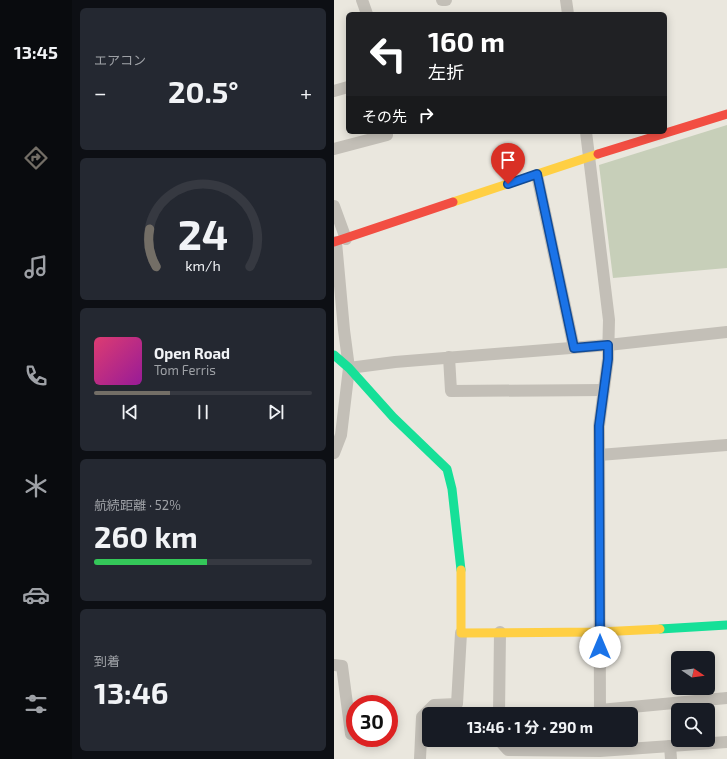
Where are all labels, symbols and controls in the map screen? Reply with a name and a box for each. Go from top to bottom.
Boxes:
text: 160 m [428,24,505,58]
icon: left [362,28,414,80]
text: 13:45 [14,41,58,63]
text: エアコン [94,52,146,68]
text: 左折 [428,61,464,83]
text: 20.5° [168,73,239,109]
text: − [94,79,107,105]
text: + [300,79,312,105]
icon: right [415,104,437,126]
text: その先 [362,107,407,125]
pin [491,143,525,184]
icon: directions [22,144,50,172]
icon: arrive [497,149,519,171]
text: 24 [178,208,228,258]
icon: music [22,253,50,281]
text: km/h [185,257,221,274]
text: Open Road [154,344,230,362]
icon: phone [22,362,50,390]
text: Tom Ferris [154,362,216,378]
icon: previous [119,401,141,423]
icon: pause [192,401,214,423]
icon: next [265,401,287,423]
icon: climate [22,472,50,500]
text: 航続距離 · 52% [94,497,181,513]
text: 260 km [94,518,198,554]
icon: car [22,581,50,609]
position arrow [579,626,621,668]
north arrow [671,651,715,695]
map controls [671,651,715,747]
text: 到着 [94,653,120,669]
text: 13:46 [94,674,169,710]
icon: filters [22,690,50,718]
speed limit sign: 30 [346,695,398,747]
button: search [671,703,715,747]
text: 13:46 · 1 分 · 290 m [467,718,593,736]

